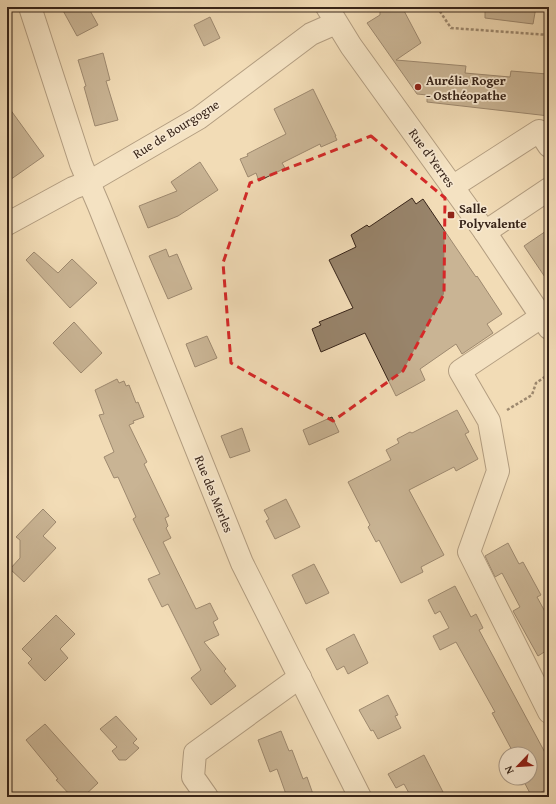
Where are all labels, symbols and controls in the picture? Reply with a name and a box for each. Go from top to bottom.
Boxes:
place label: Aurélie Roger - Osthéopathe [426,71,506,105]
marker: Aurélie Roger - Osthéopathe [413,82,423,92]
street label: Rue de Bourgogne [129,95,223,163]
street label: Rue d'Yerres [404,125,460,191]
place label: Salle Polyvalente [459,199,527,233]
marker: Salle Polyvalente [446,210,456,220]
street label: Rue des Merles [190,453,238,535]
north arrow [498,746,538,786]
text: N [500,763,518,777]

